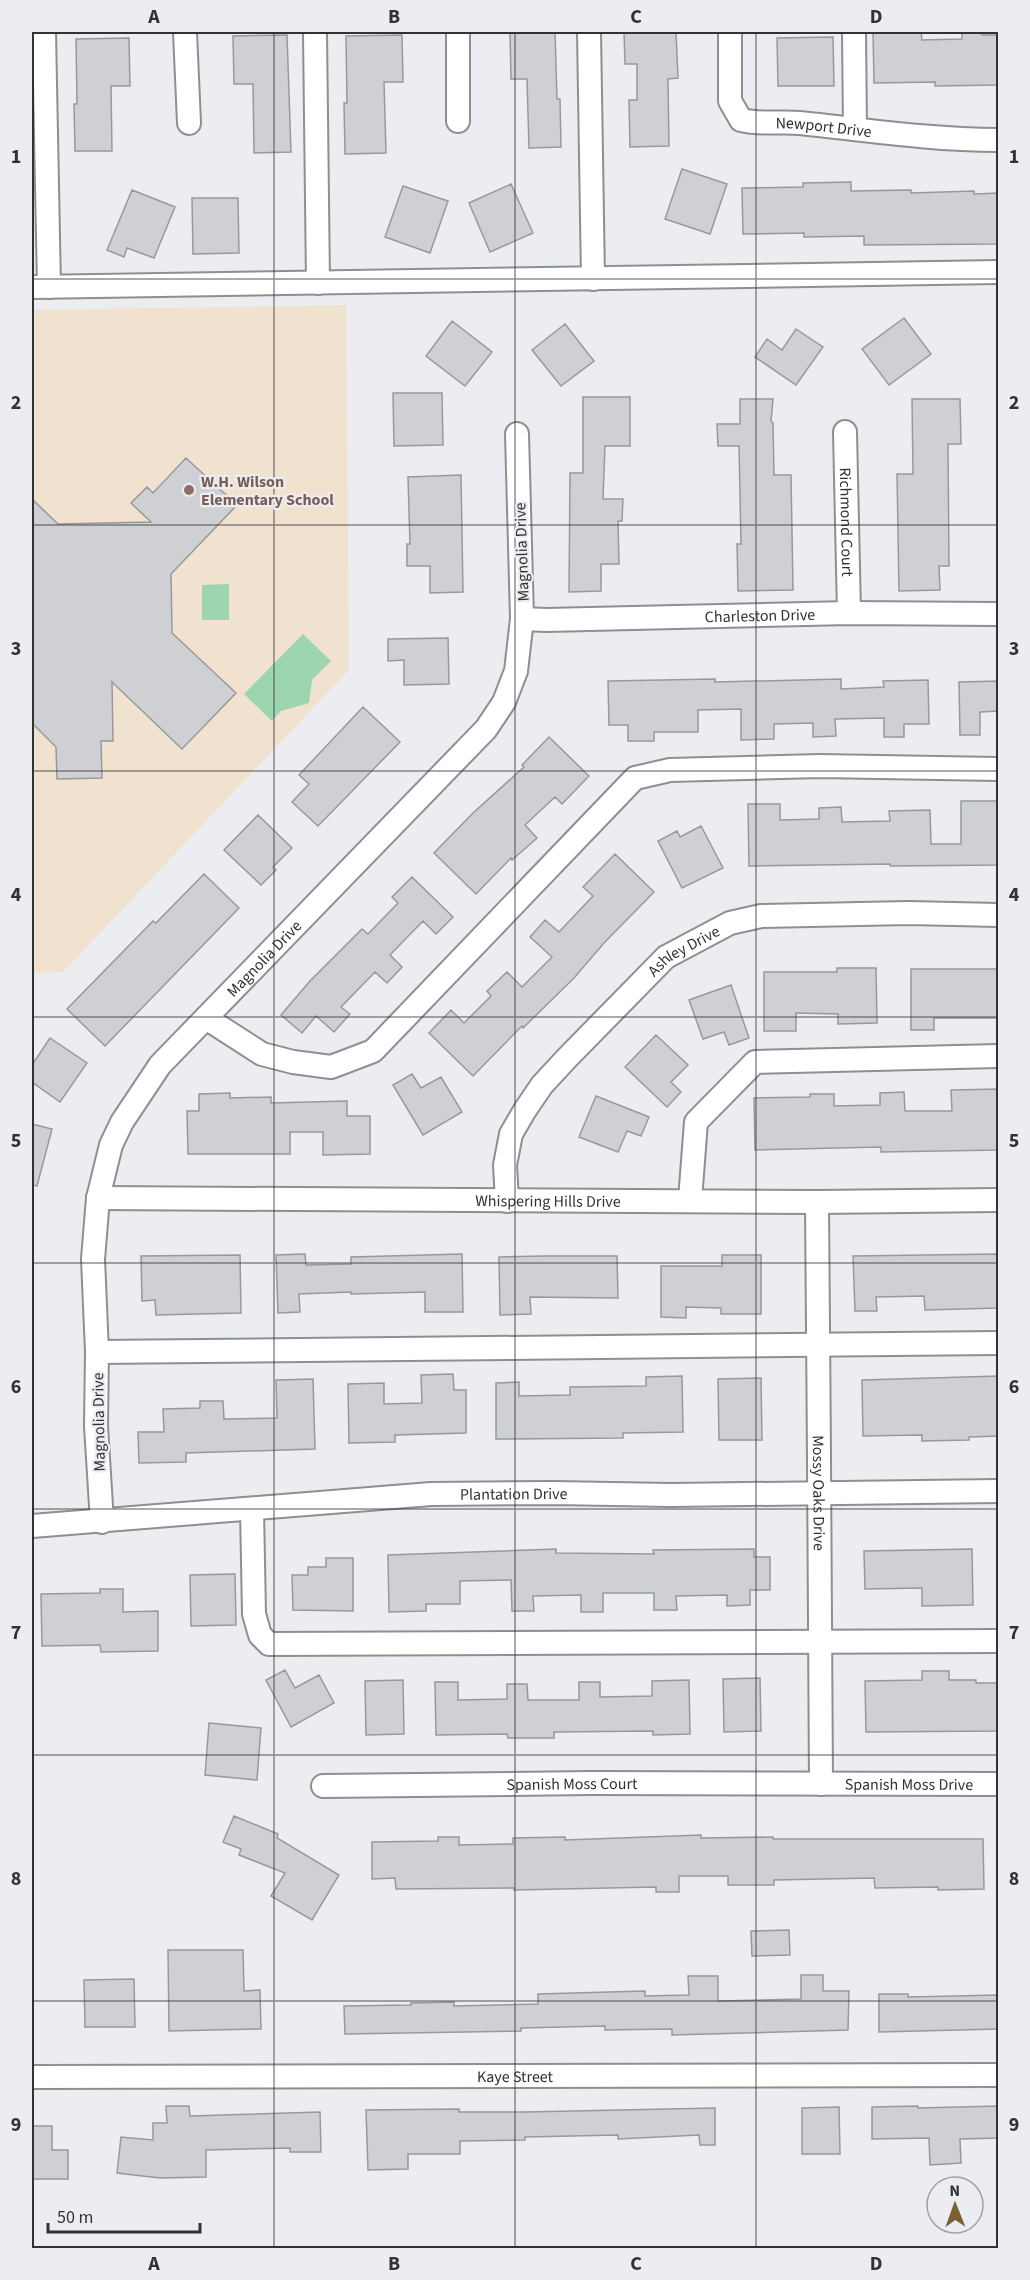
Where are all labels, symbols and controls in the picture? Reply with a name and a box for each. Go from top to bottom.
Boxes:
text: A [147,3,160,31]
text: B [388,3,400,31]
text: C [630,3,642,31]
text: D [870,3,882,31]
street label: Newport Drive [775,112,873,143]
text: 1 [11,143,21,171]
text: 1 [1009,143,1019,171]
text: 2 [11,389,21,417]
text: 2 [1009,389,1019,417]
street label: Richmond Court [834,467,858,578]
place label: W.H. Wilson Elementary School [201,471,334,511]
marker: W.H. Wilson Elementary School [182,483,196,497]
street label: Magnolia Drive [509,502,535,602]
street label: Charleston Drive [704,604,815,628]
text: 3 [11,635,21,663]
text: 3 [1009,635,1019,663]
text: 4 [11,881,22,909]
text: 4 [1009,881,1020,909]
street label: Magnolia Drive [222,915,307,1002]
street label: Ashley Drive [643,920,724,982]
text: 5 [11,1127,21,1155]
text: 5 [1009,1127,1019,1155]
street label: Whispering Hills Drive [475,1190,621,1213]
street label: Magnolia Drive [87,1372,111,1472]
text: 6 [11,1373,21,1401]
text: 6 [1009,1373,1019,1401]
street label: Mossy Oaks Drive [807,1435,830,1551]
street label: Plantation Drive [460,1483,568,1506]
text: 7 [11,1619,21,1647]
text: 7 [1009,1619,1019,1647]
street label: Spanish Moss Court [506,1773,638,1796]
street label: Spanish Moss Drive [845,1774,973,1796]
text: 8 [11,1865,21,1893]
text: 8 [1009,1865,1019,1893]
street label: Kaye Street [477,2066,554,2088]
text: 9 [11,2111,21,2139]
text: 9 [1009,2111,1019,2139]
north arrow [925,2175,985,2235]
text: N [949,2180,960,2202]
scale bar [48,2196,200,2234]
text: 50 m [57,2205,93,2230]
text: A [147,2250,160,2278]
text: B [388,2250,400,2278]
text: C [630,2250,642,2278]
text: D [870,2250,882,2278]

